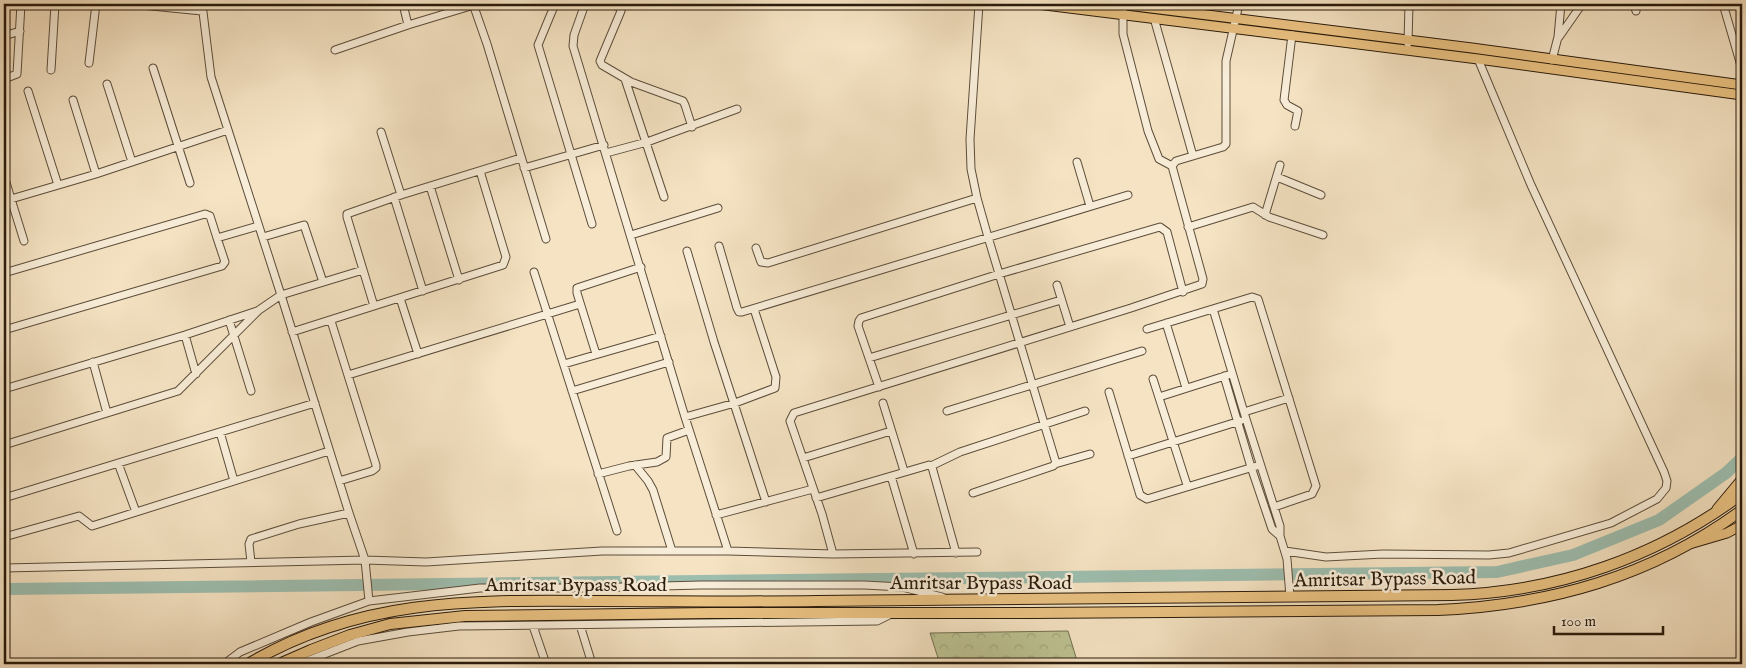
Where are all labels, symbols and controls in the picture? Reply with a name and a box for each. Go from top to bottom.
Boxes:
street label: Amritsar Bypass Road [1293,565,1477,594]
street label: Amritsar Bypass Road [889,571,1072,596]
street label: Amritsar Bypass Road [484,573,667,598]
scale bar [1554,603,1662,635]
text: 100 m [1561,612,1597,631]

